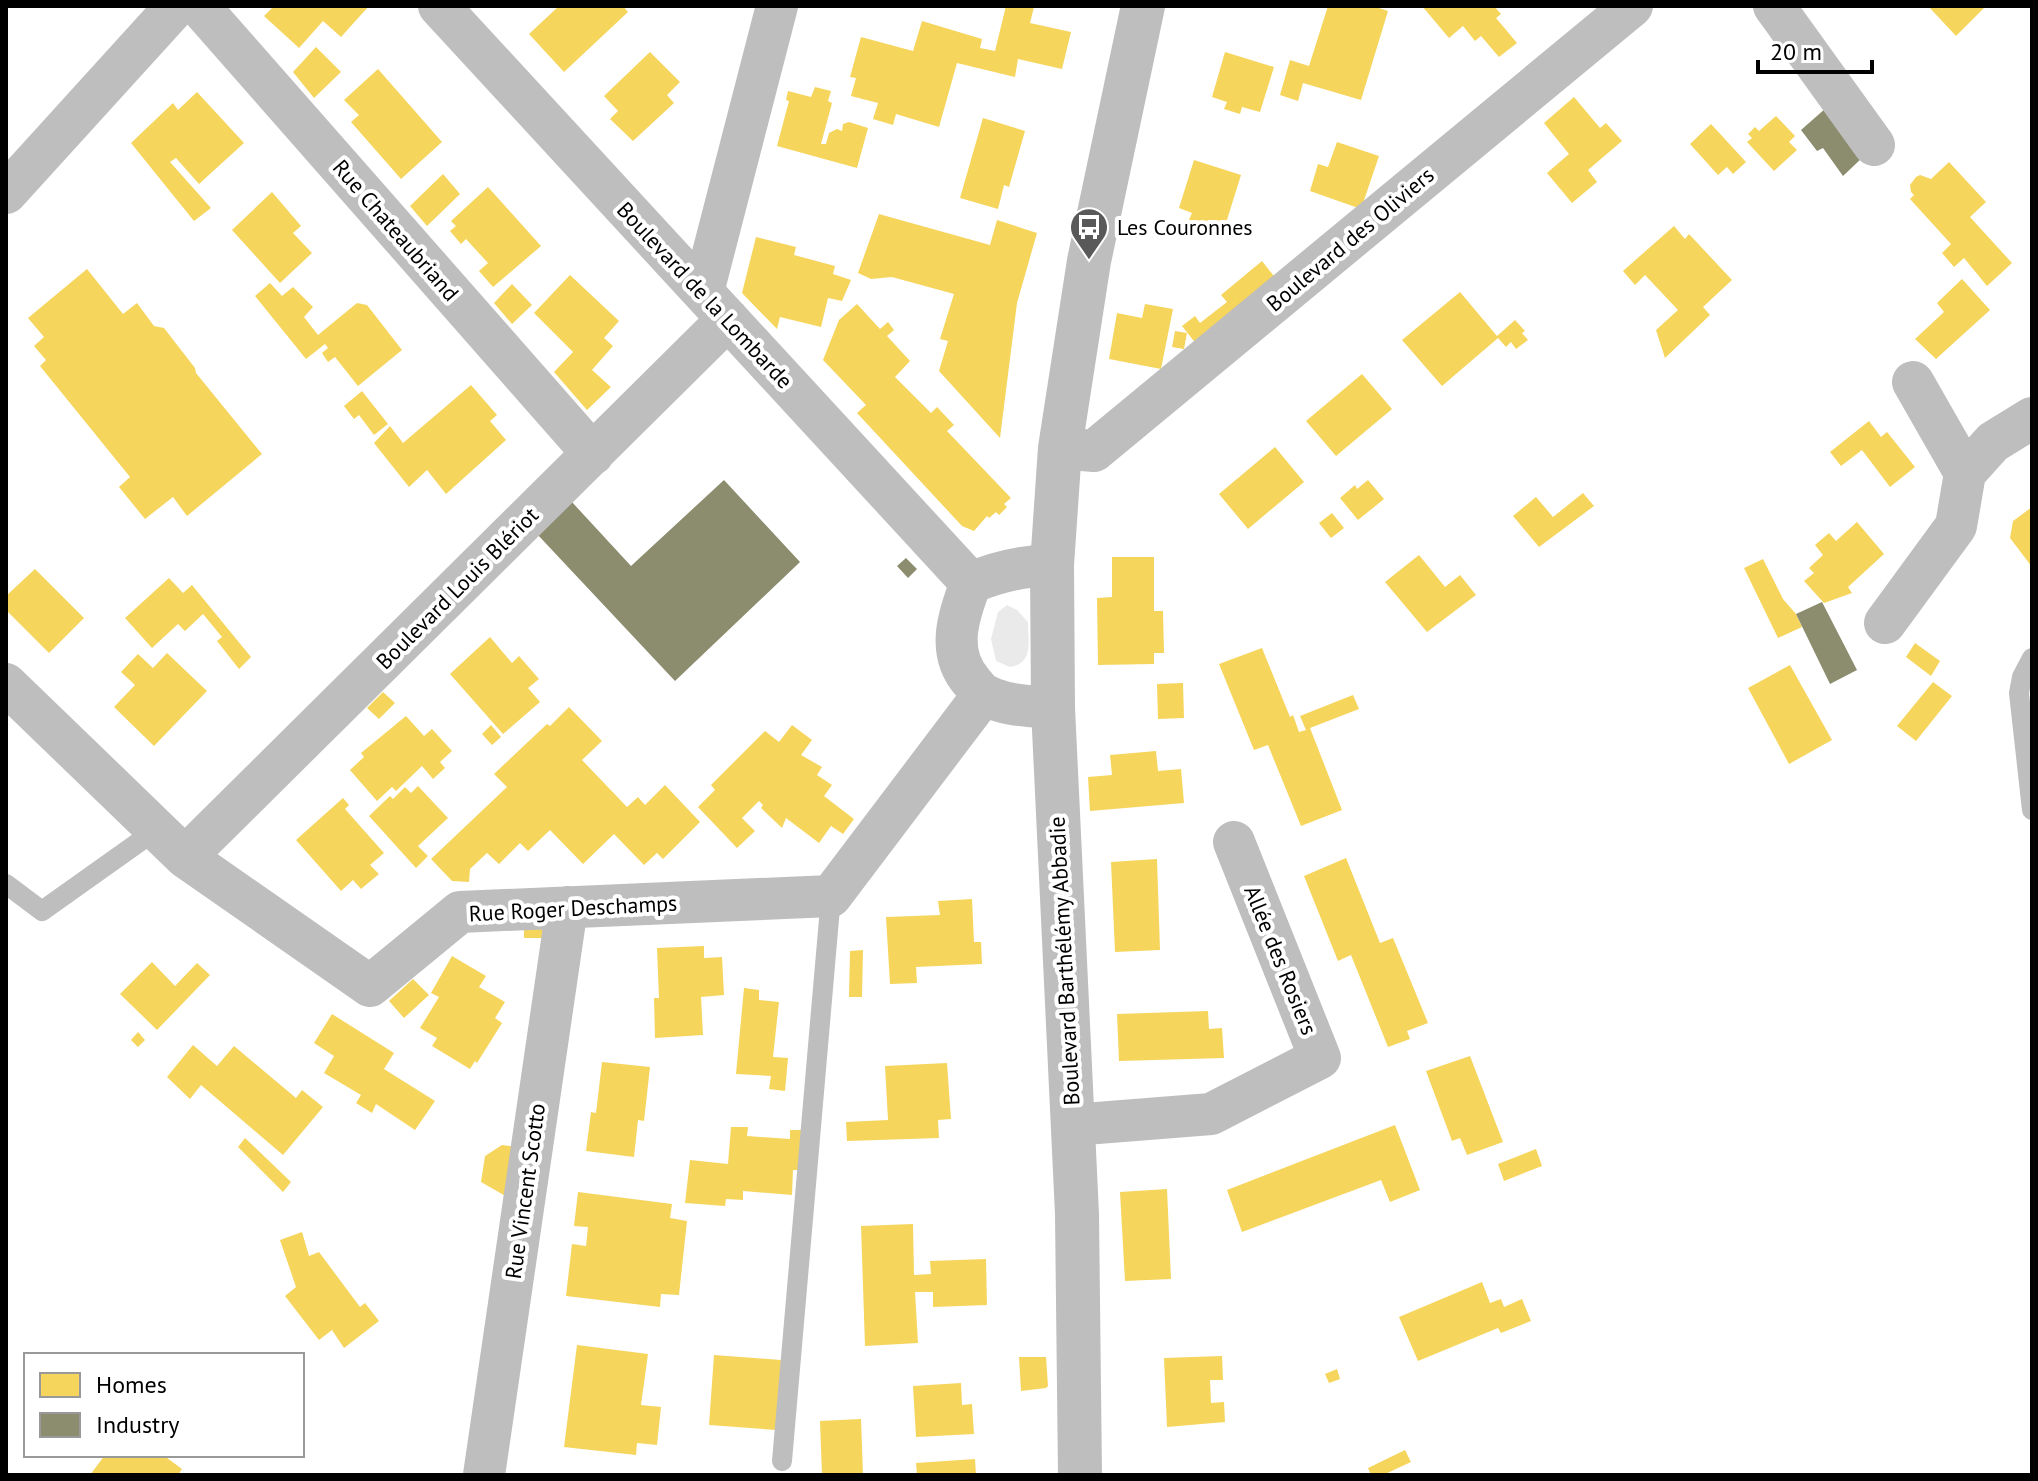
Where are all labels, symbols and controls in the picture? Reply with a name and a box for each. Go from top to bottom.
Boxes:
scale bar [1758,24,1872,74]
text: 20 m [1770,36,1822,67]
street label: Rue Chateaubriand [327,153,465,307]
street label: Boulevard des Oliviers [1260,161,1440,317]
street label: Boulevard de la Lombarde [611,196,799,394]
bus stop icon: Les Couronnes [1068,206,1110,261]
place label: Les Couronnes [1117,213,1253,241]
street label: Boulevard Louis Blériot [370,501,544,675]
street label: Boulevard Barthélémy Abbadie [1042,816,1086,1106]
street label: Allée des Rosiers [1238,881,1324,1039]
street label: Rue Roger Deschamps [468,889,678,927]
street label: Rue Vincent Scotto [499,1101,551,1281]
legend [24,1353,304,1457]
text: Homes [96,1369,167,1400]
text: Industry [96,1409,180,1440]

